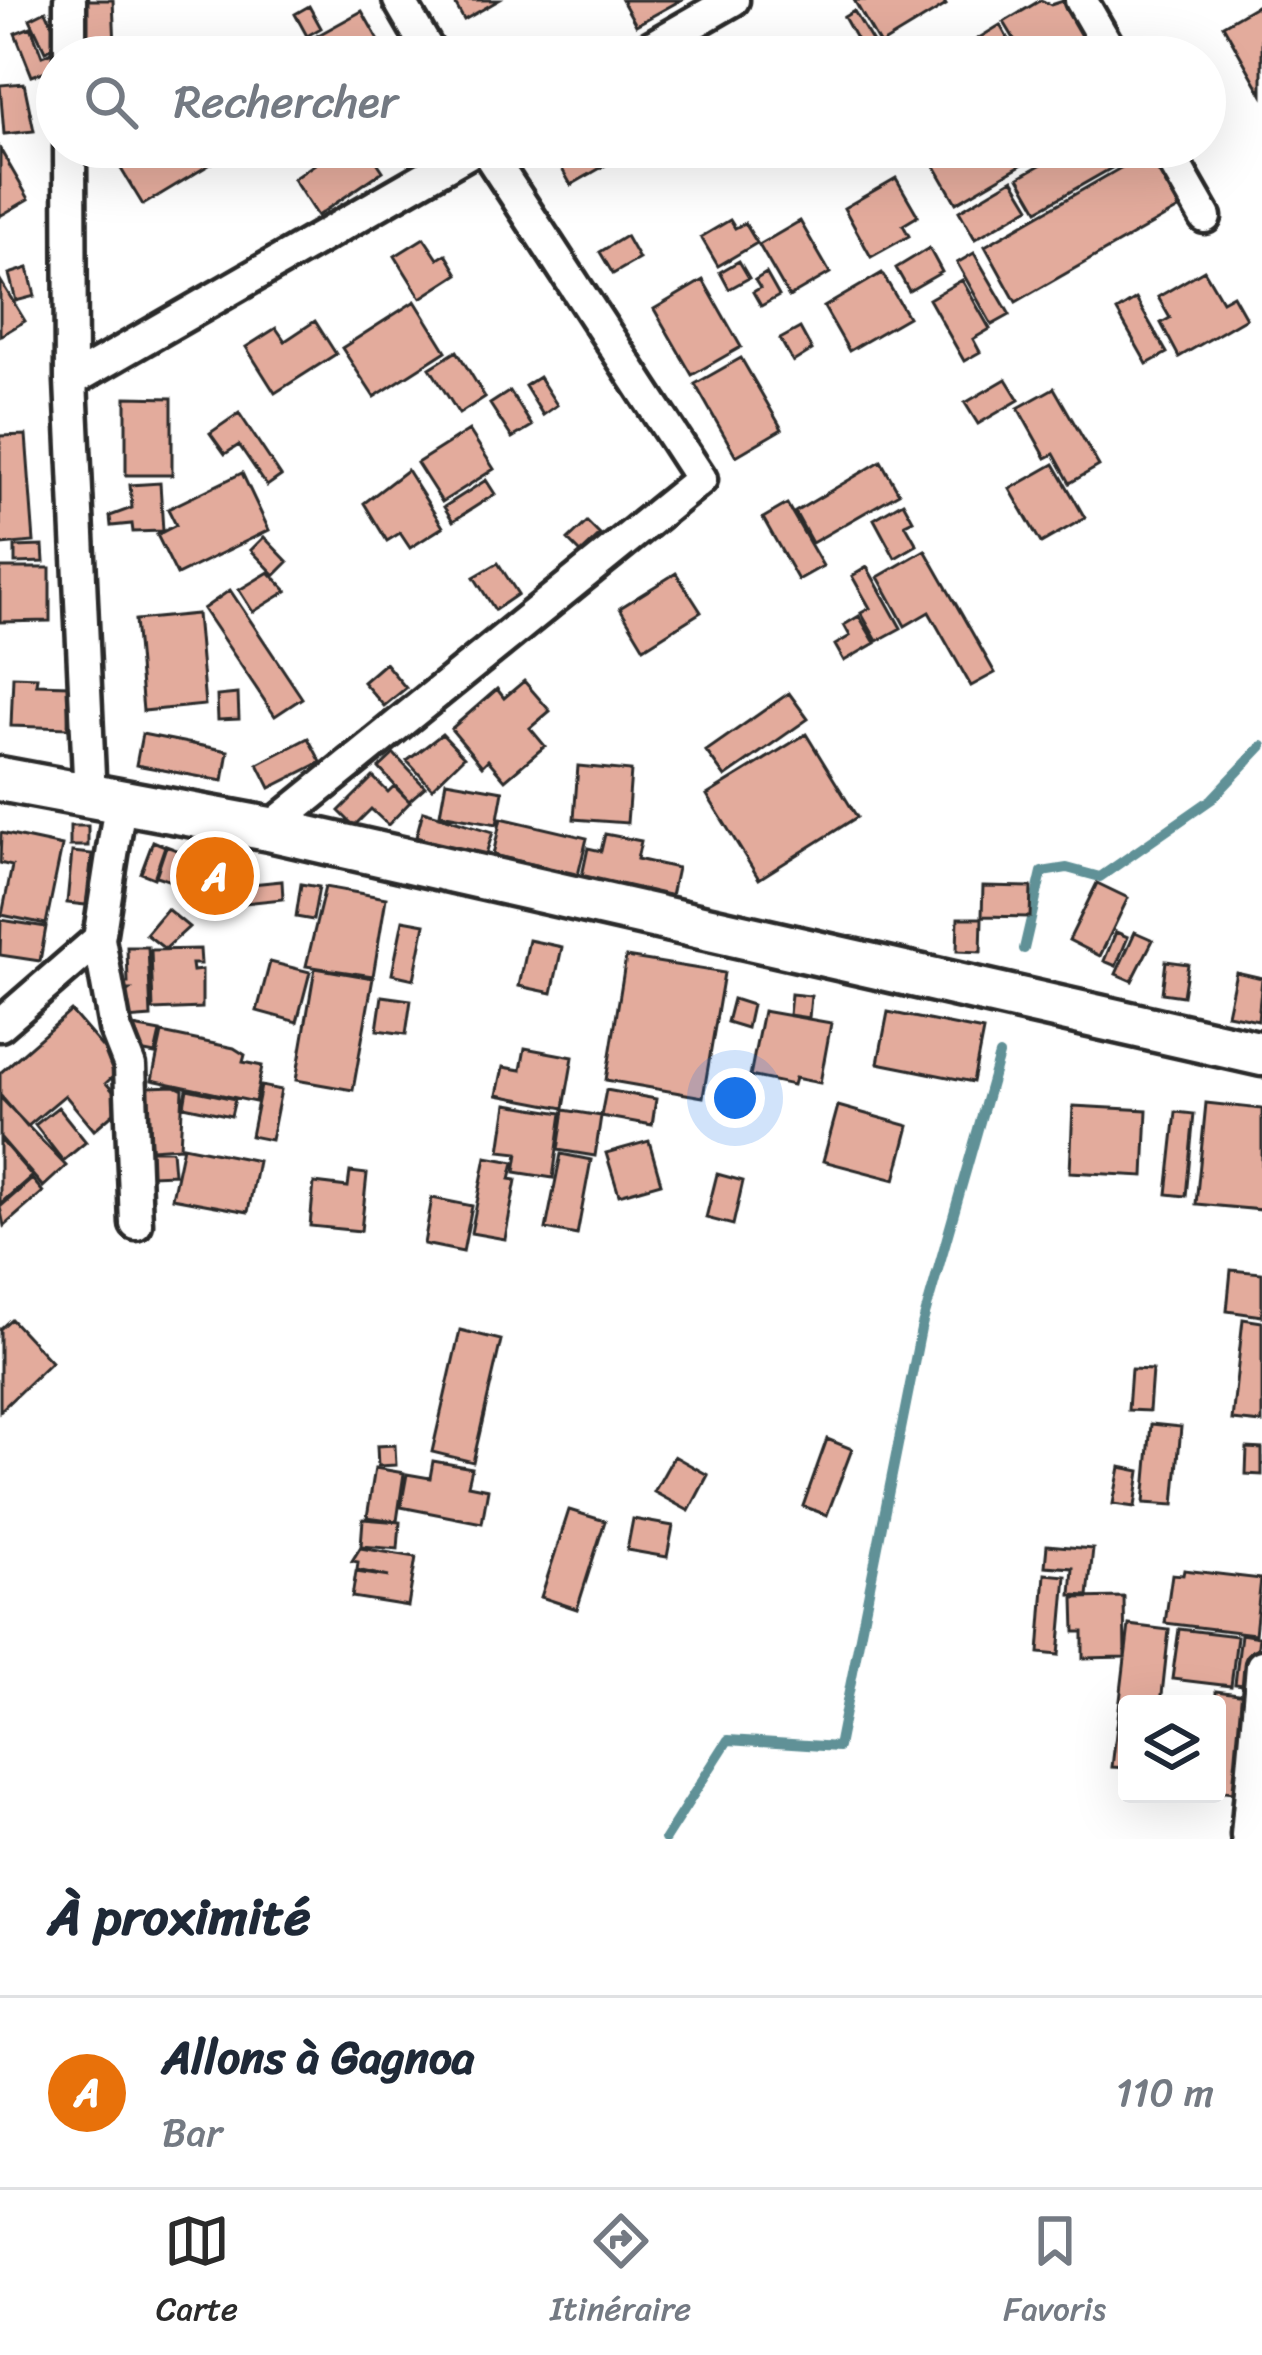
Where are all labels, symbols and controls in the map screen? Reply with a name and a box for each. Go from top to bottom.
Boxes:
search box [36,36,1226,168]
text: Rechercher [174,62,398,142]
icon: search [78,69,144,135]
pin: A [176,831,254,921]
your location [705,1068,765,1128]
map controls [1118,1695,1226,1803]
button: layers [1118,1695,1226,1803]
text: À proximité [48,1872,310,1962]
text: Allons à Gagnoa [162,2018,474,2098]
text: A [74,2058,100,2127]
text: 110 m [1116,2058,1214,2127]
text: Bar [162,2098,222,2167]
tab: Carte [156,2208,238,2338]
tab: Itinéraire [550,2208,691,2338]
tab: Favoris [1003,2208,1106,2338]

